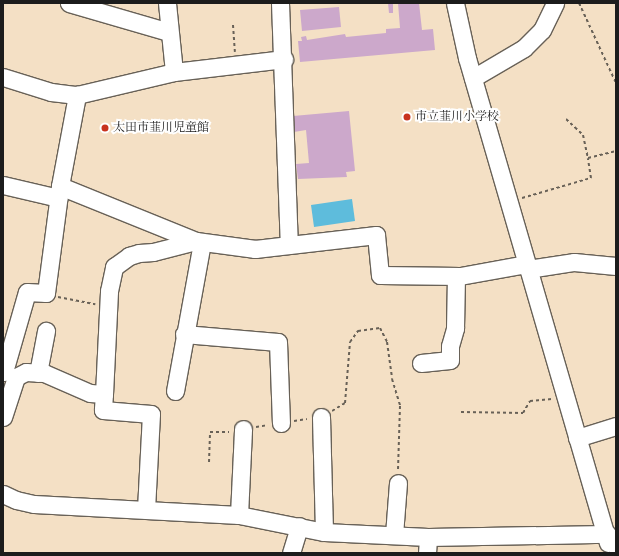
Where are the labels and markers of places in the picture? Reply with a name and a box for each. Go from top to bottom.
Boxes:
place label: 市立韮川小学校 [415,110,499,124]
marker: 市立韮川小学校 [402,112,412,122]
place label: 太田市韮川児童館 [113,121,209,135]
marker: 太田市韮川児童館 [100,123,110,133]

